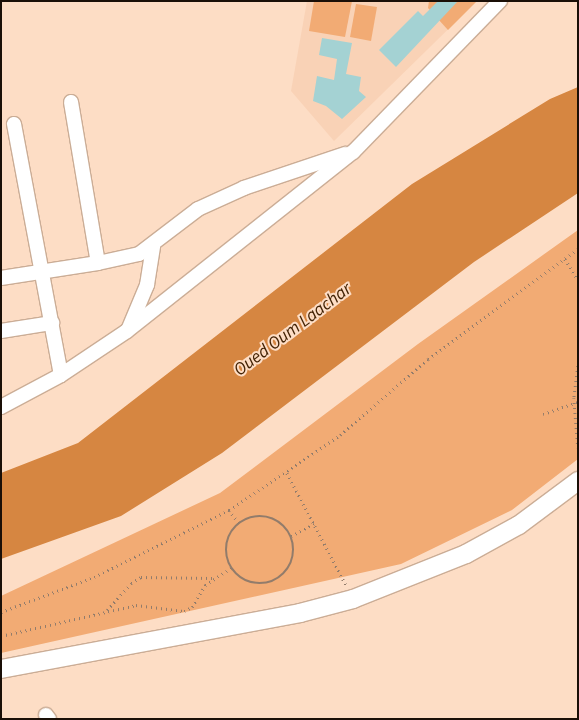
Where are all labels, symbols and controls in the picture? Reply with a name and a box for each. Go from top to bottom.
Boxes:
water label: Oued Oum Laachar [230,279,356,381]

